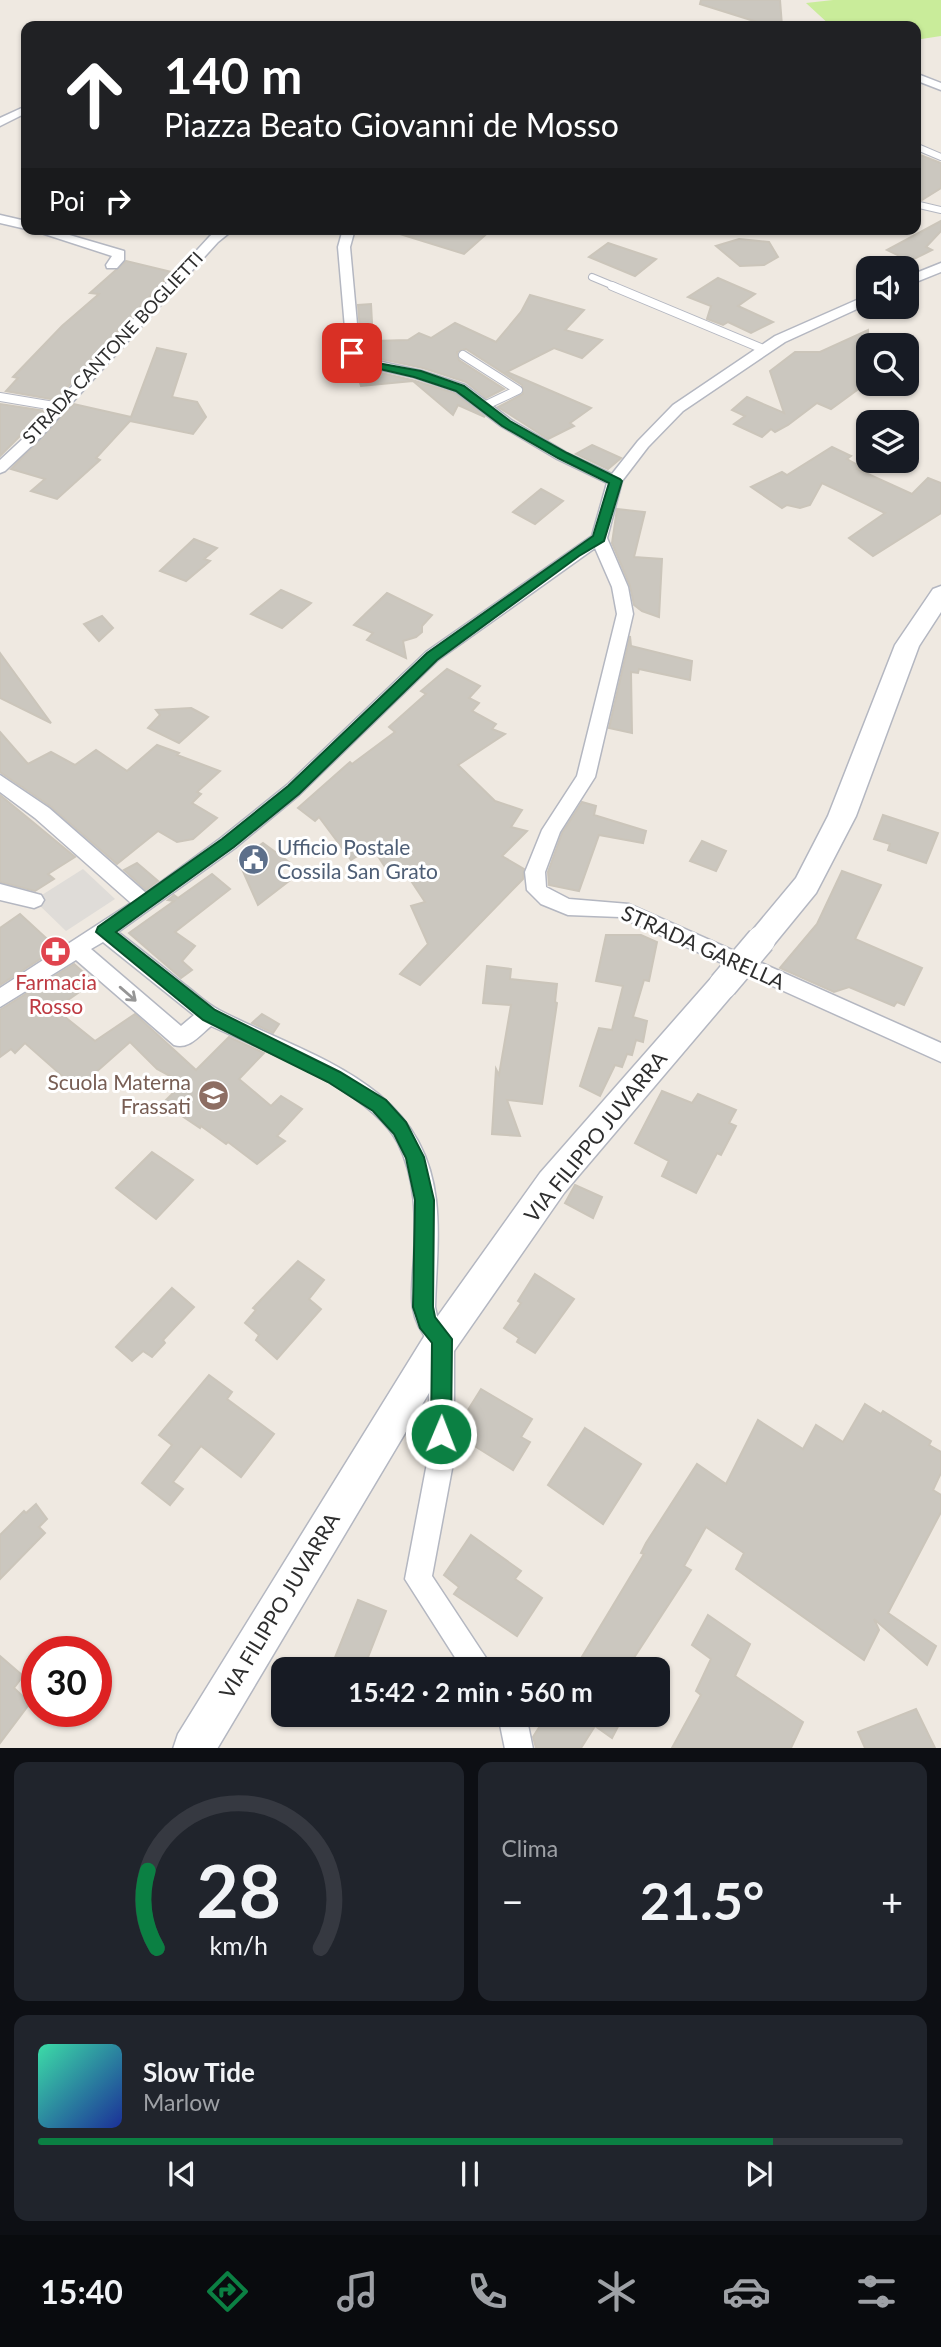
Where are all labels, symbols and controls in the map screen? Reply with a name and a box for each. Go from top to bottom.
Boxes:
text: 140 m [164,46,302,104]
icon: ahead [49,49,140,140]
text: Piazza Beato Giovanni de Mosso [164,105,619,144]
icon: right [99,182,137,220]
text: Poi [49,185,85,217]
street label: STRADA CANTONE BOGLIETTI [17,247,207,448]
map controls [856,256,919,473]
button: sound [856,256,919,319]
pin [322,323,382,383]
button: search [856,333,919,396]
icon: arrive [333,334,371,372]
button: layers [856,410,919,473]
place label: Ufficio Postale Cossila San Grato [277,834,438,883]
public building icon: Ufficio Postale Cossila San Grato [237,843,271,877]
street label: STRADA GARELLA [618,899,790,994]
pharmacy icon: Farmacia Rosso [39,934,73,968]
place label: Farmacia Rosso [15,969,97,1018]
one-way arrow [119,986,137,1002]
street label: VIA FILIPPO JUVARRA [518,1045,672,1226]
place label: Scuola Materna Frassati [47,1069,191,1118]
school or university icon: Scuola Materna Frassati [197,1078,231,1112]
position arrow [404,1397,478,1471]
street label: VIA FILIPPO JUVARRA [213,1507,345,1703]
speed limit sign: 30 [21,1636,112,1727]
text: 15:42 · 2 min · 560 m [348,1676,593,1708]
text: Clima [502,1834,558,1862]
text: 28 [197,1846,281,1934]
text: 21.5° [640,1869,764,1931]
text: − [502,1878,524,1924]
text: + [881,1878,903,1924]
text: km/h [209,1929,268,1959]
text: Slow Tide [143,2056,255,2088]
text: Marlow [143,2088,220,2116]
icon: previous [163,2155,201,2193]
icon: pause [451,2155,489,2193]
icon: next [740,2155,778,2193]
icon: directions [203,2267,252,2316]
icon: music [333,2267,382,2316]
icon: phone [463,2267,512,2316]
icon: climate [592,2267,641,2316]
icon: car [722,2267,771,2316]
icon: filters [852,2267,901,2316]
text: 15:40 [40,2272,123,2311]

